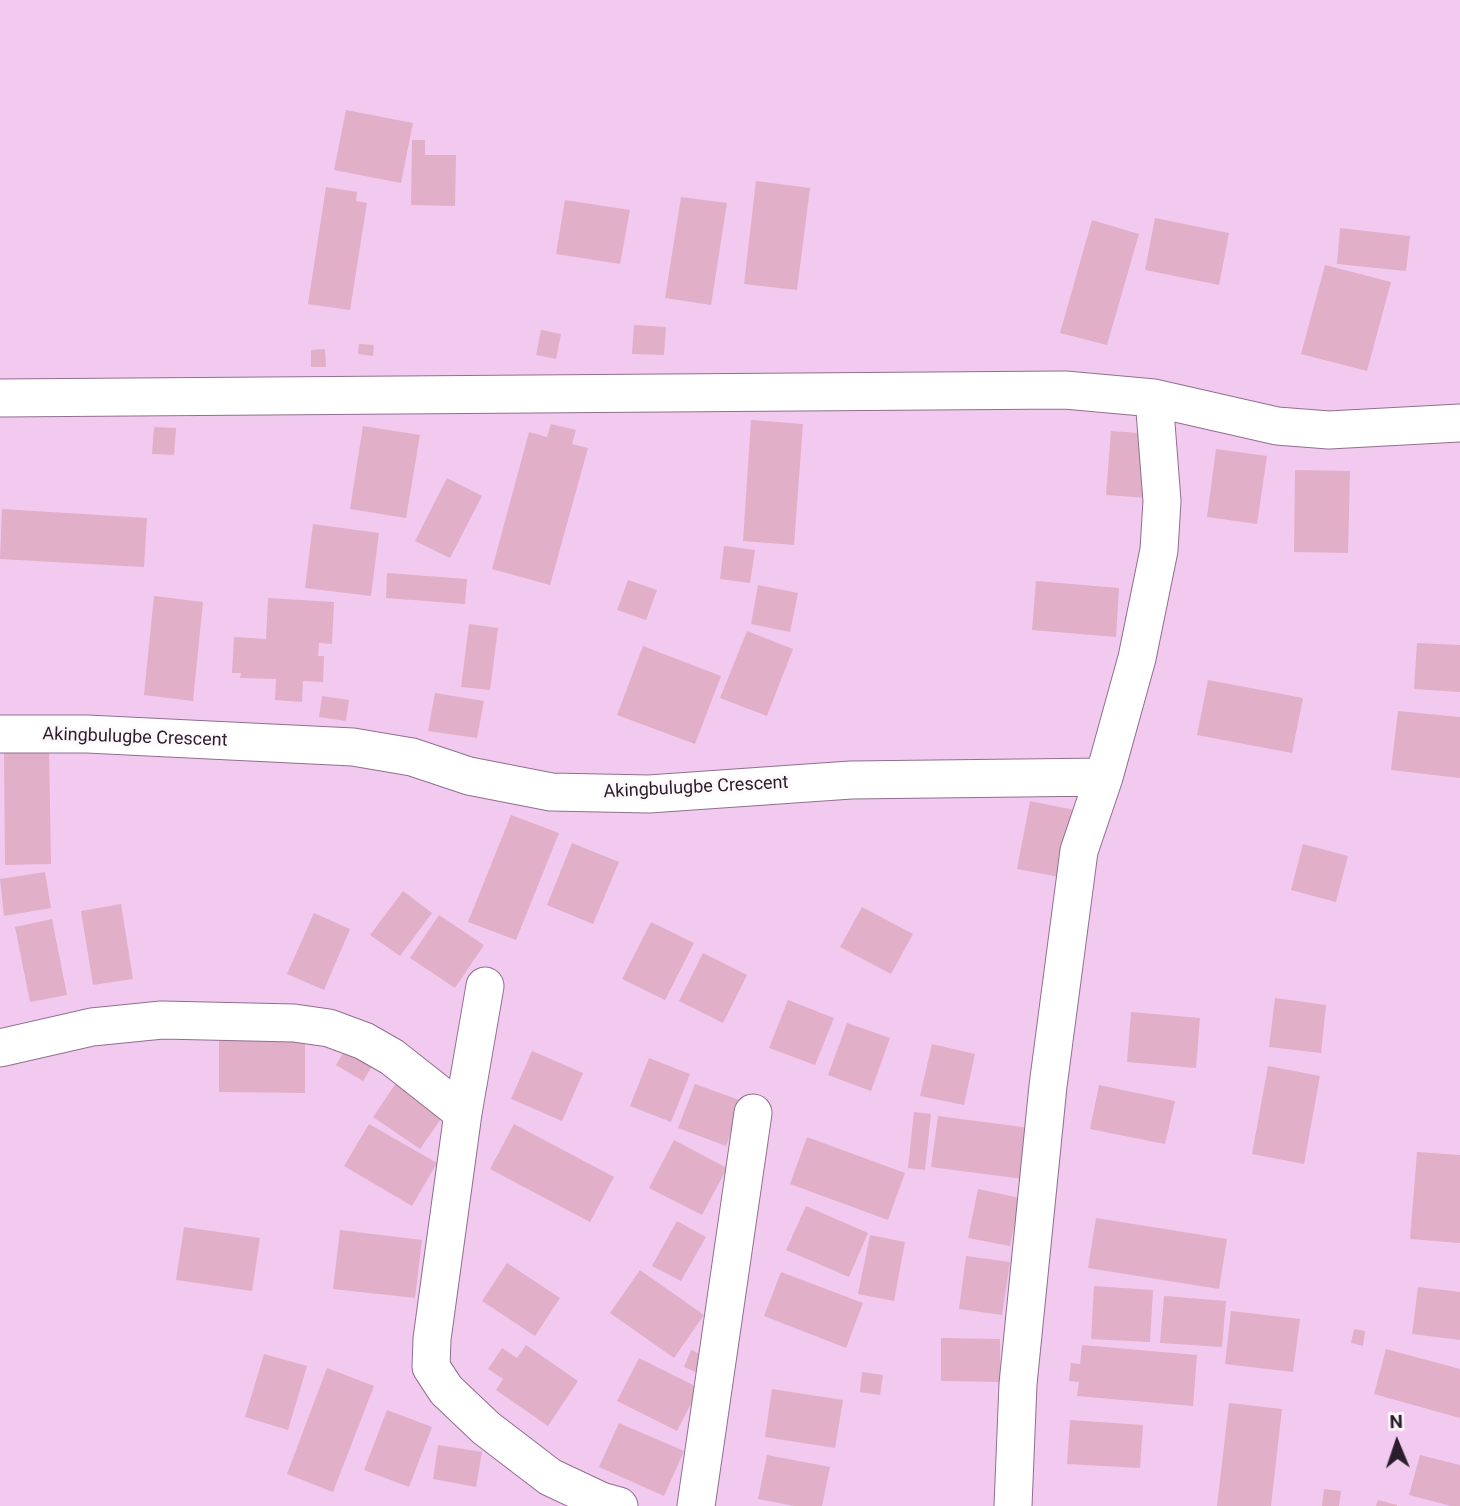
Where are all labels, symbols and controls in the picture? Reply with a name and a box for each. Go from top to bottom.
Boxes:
street label: Akingbulugbe Crescent [42,724,228,752]
street label: Akingbulugbe Crescent [603,772,789,804]
north arrow [1362,1408,1432,1478]
text: N [1389,1410,1403,1433]

